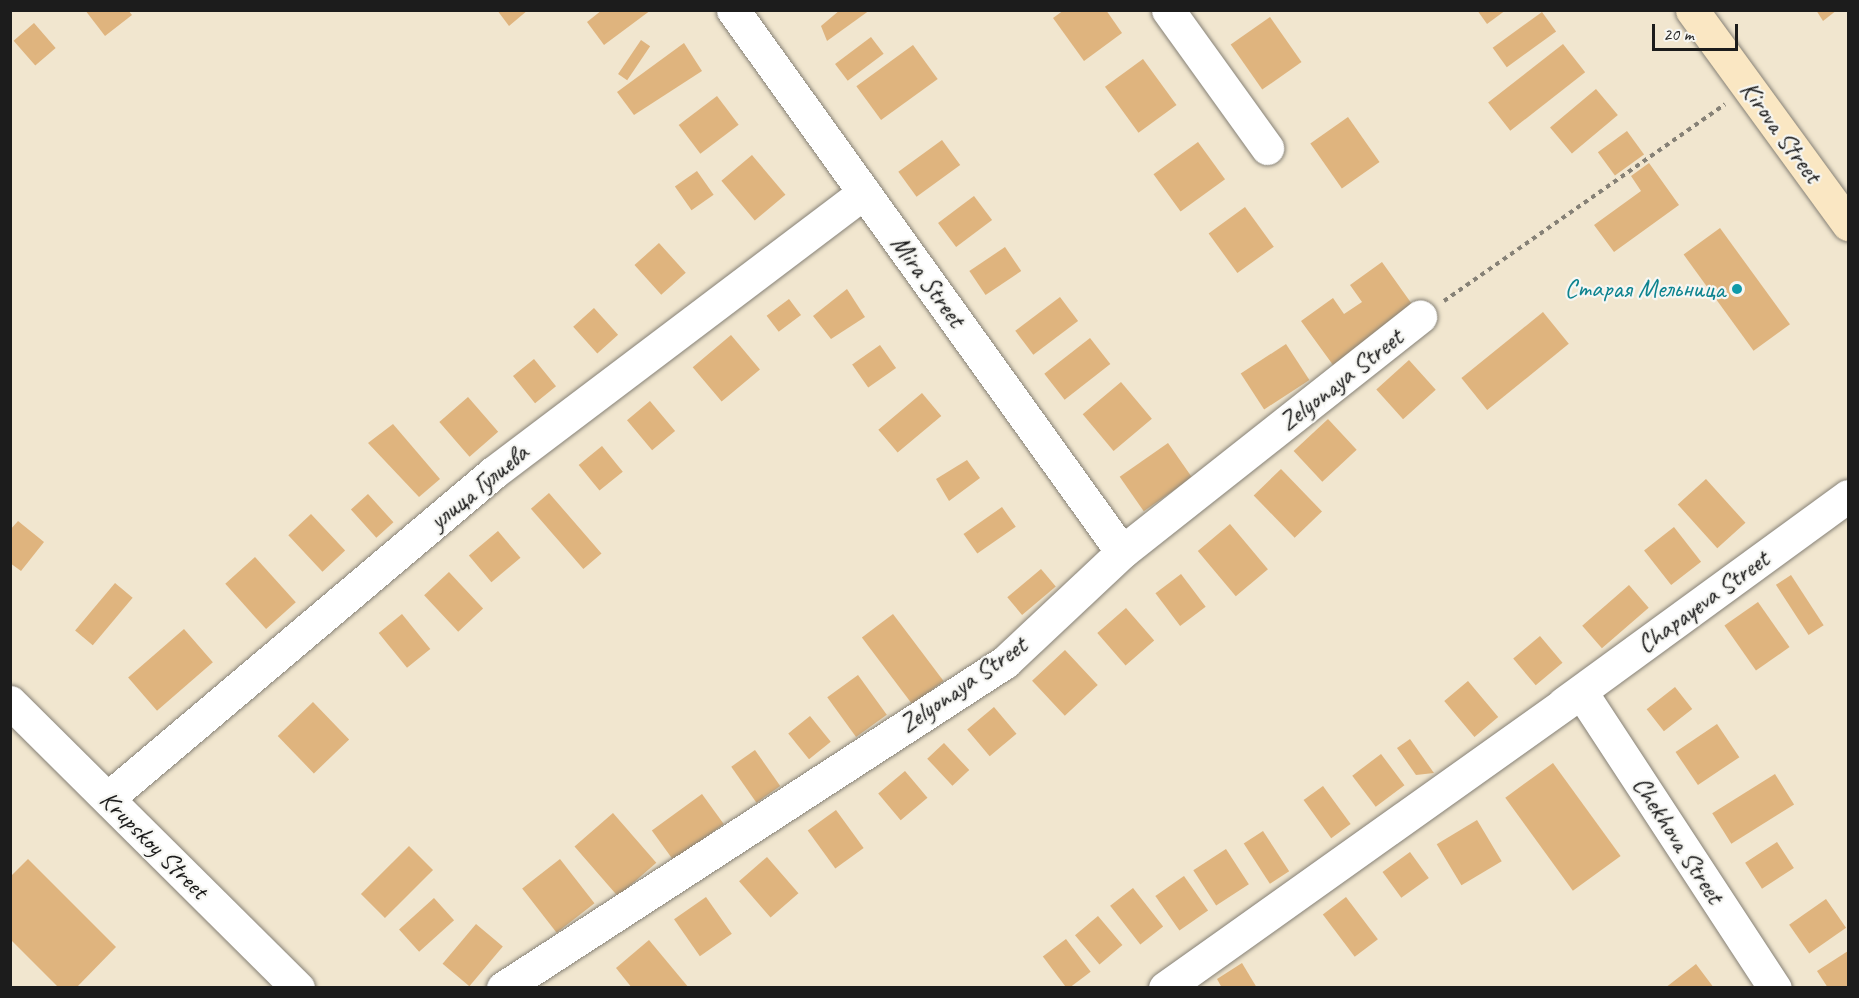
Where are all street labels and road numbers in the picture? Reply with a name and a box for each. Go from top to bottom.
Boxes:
street label: Kirova Street [1733,75,1829,189]
street label: Mira Street [884,229,972,333]
street label: Zelyonaya Street [1273,322,1409,438]
street label: улица Гулиева [423,437,535,537]
street label: Chapayeva Street [1631,544,1775,660]
street label: Zelyonaya Street [893,630,1033,740]
street label: Chekhova Street [1625,771,1731,909]
street label: Krupskoy Street [93,784,215,906]

